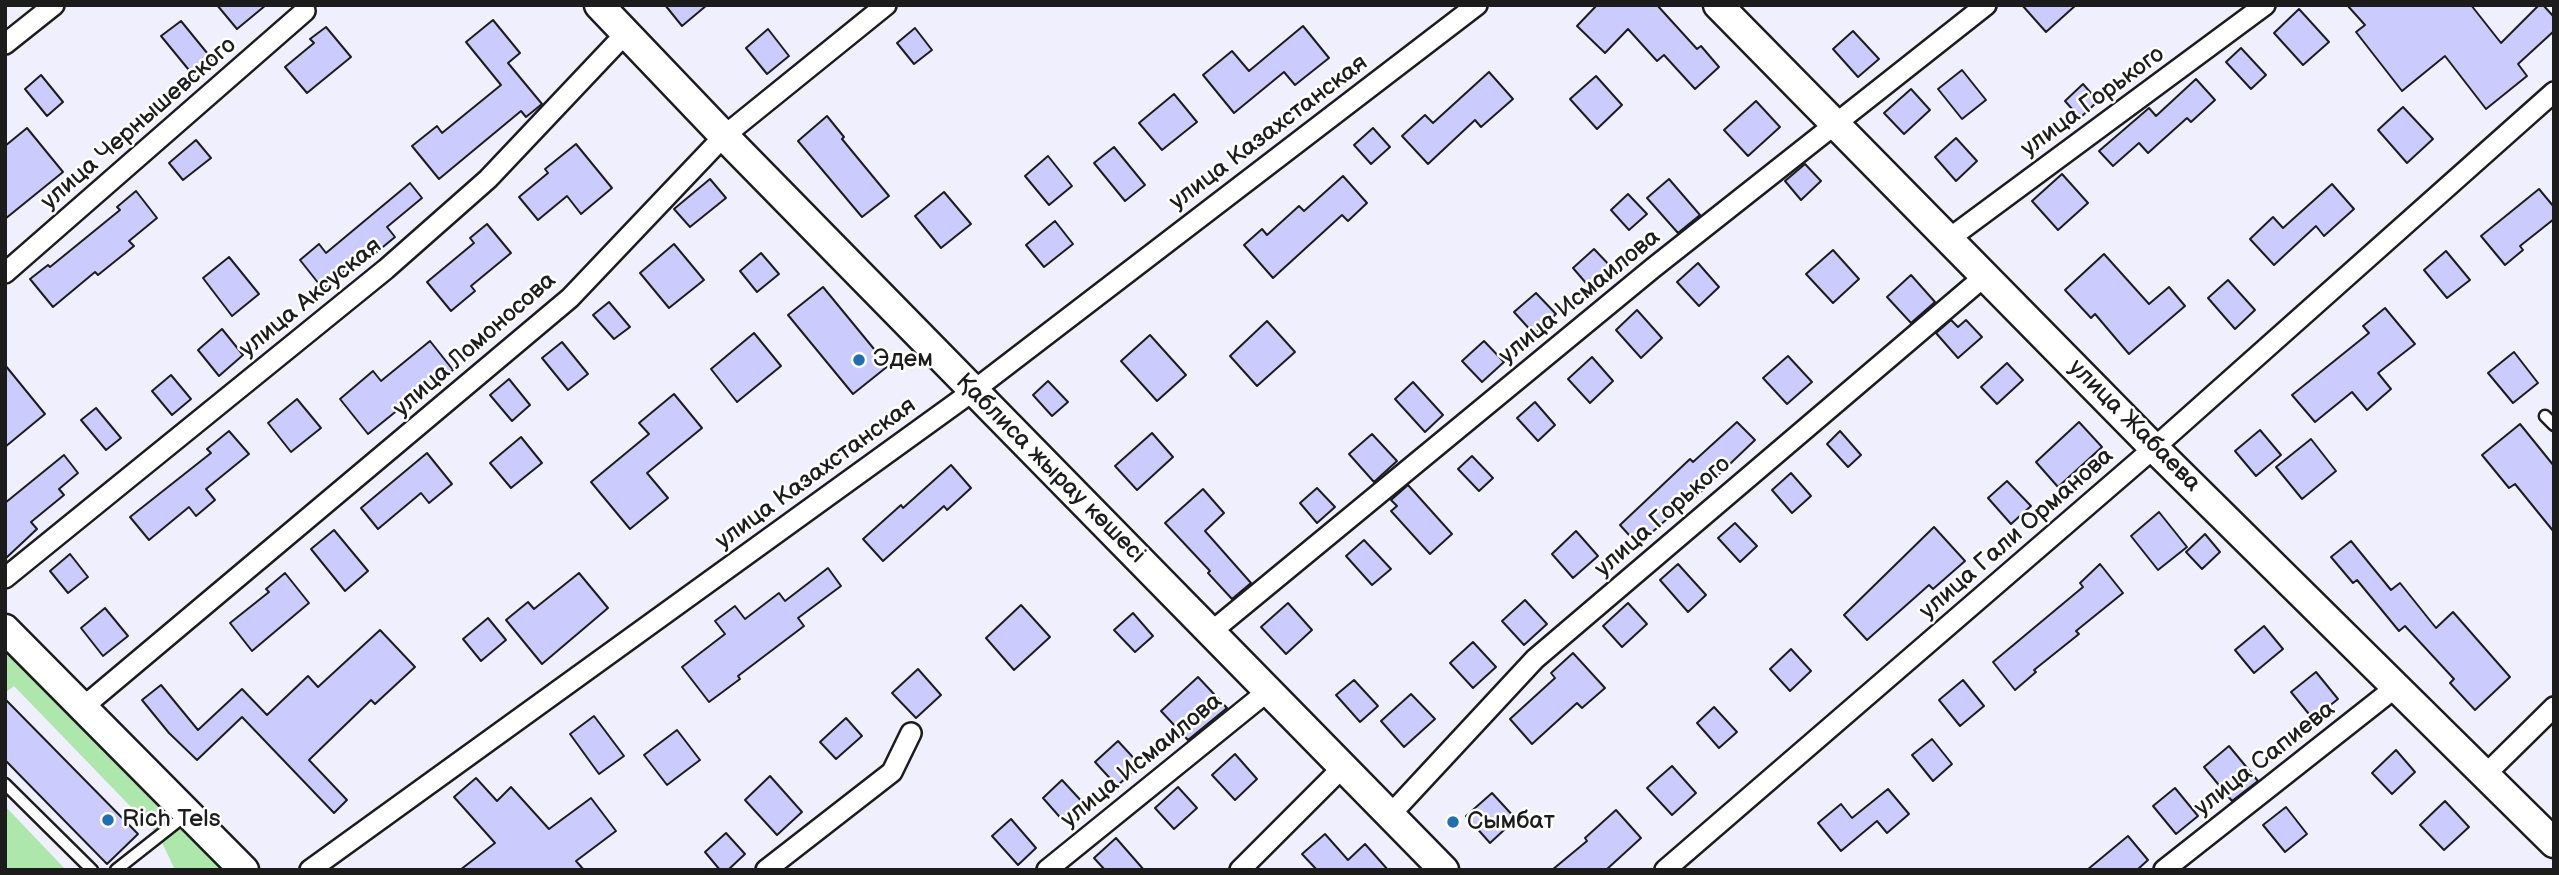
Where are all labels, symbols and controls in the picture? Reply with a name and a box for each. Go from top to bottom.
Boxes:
street label: улица Чернышевского [36,31,242,217]
street label: улица Горького [2016,40,2170,164]
street label: улица Казахстанская [1164,49,1374,217]
street label: улица Исмаилова [1494,223,1666,371]
street label: улица Аксуская [234,232,388,364]
street label: улица Ломоносова [388,266,562,424]
place label: Эдем [873,346,933,374]
marker: Эдем [851,352,867,368]
street label: улица Жабаева [2062,354,2206,498]
street label: Қаблиса жырау көшесі [949,368,1151,570]
street label: улица Казахстанская [710,392,922,556]
street label: улица Гали Орманова [1914,442,2120,626]
street label: улица Горького [1589,450,1737,584]
street label: улица Исмаилова [1056,687,1228,835]
street label: улица Сапиева [2189,695,2341,823]
place label: Rich Tels [122,806,221,834]
place label: Сымбат [1467,808,1555,836]
marker: Rich Tels [100,812,116,828]
marker: Сымбат [1445,814,1461,830]

